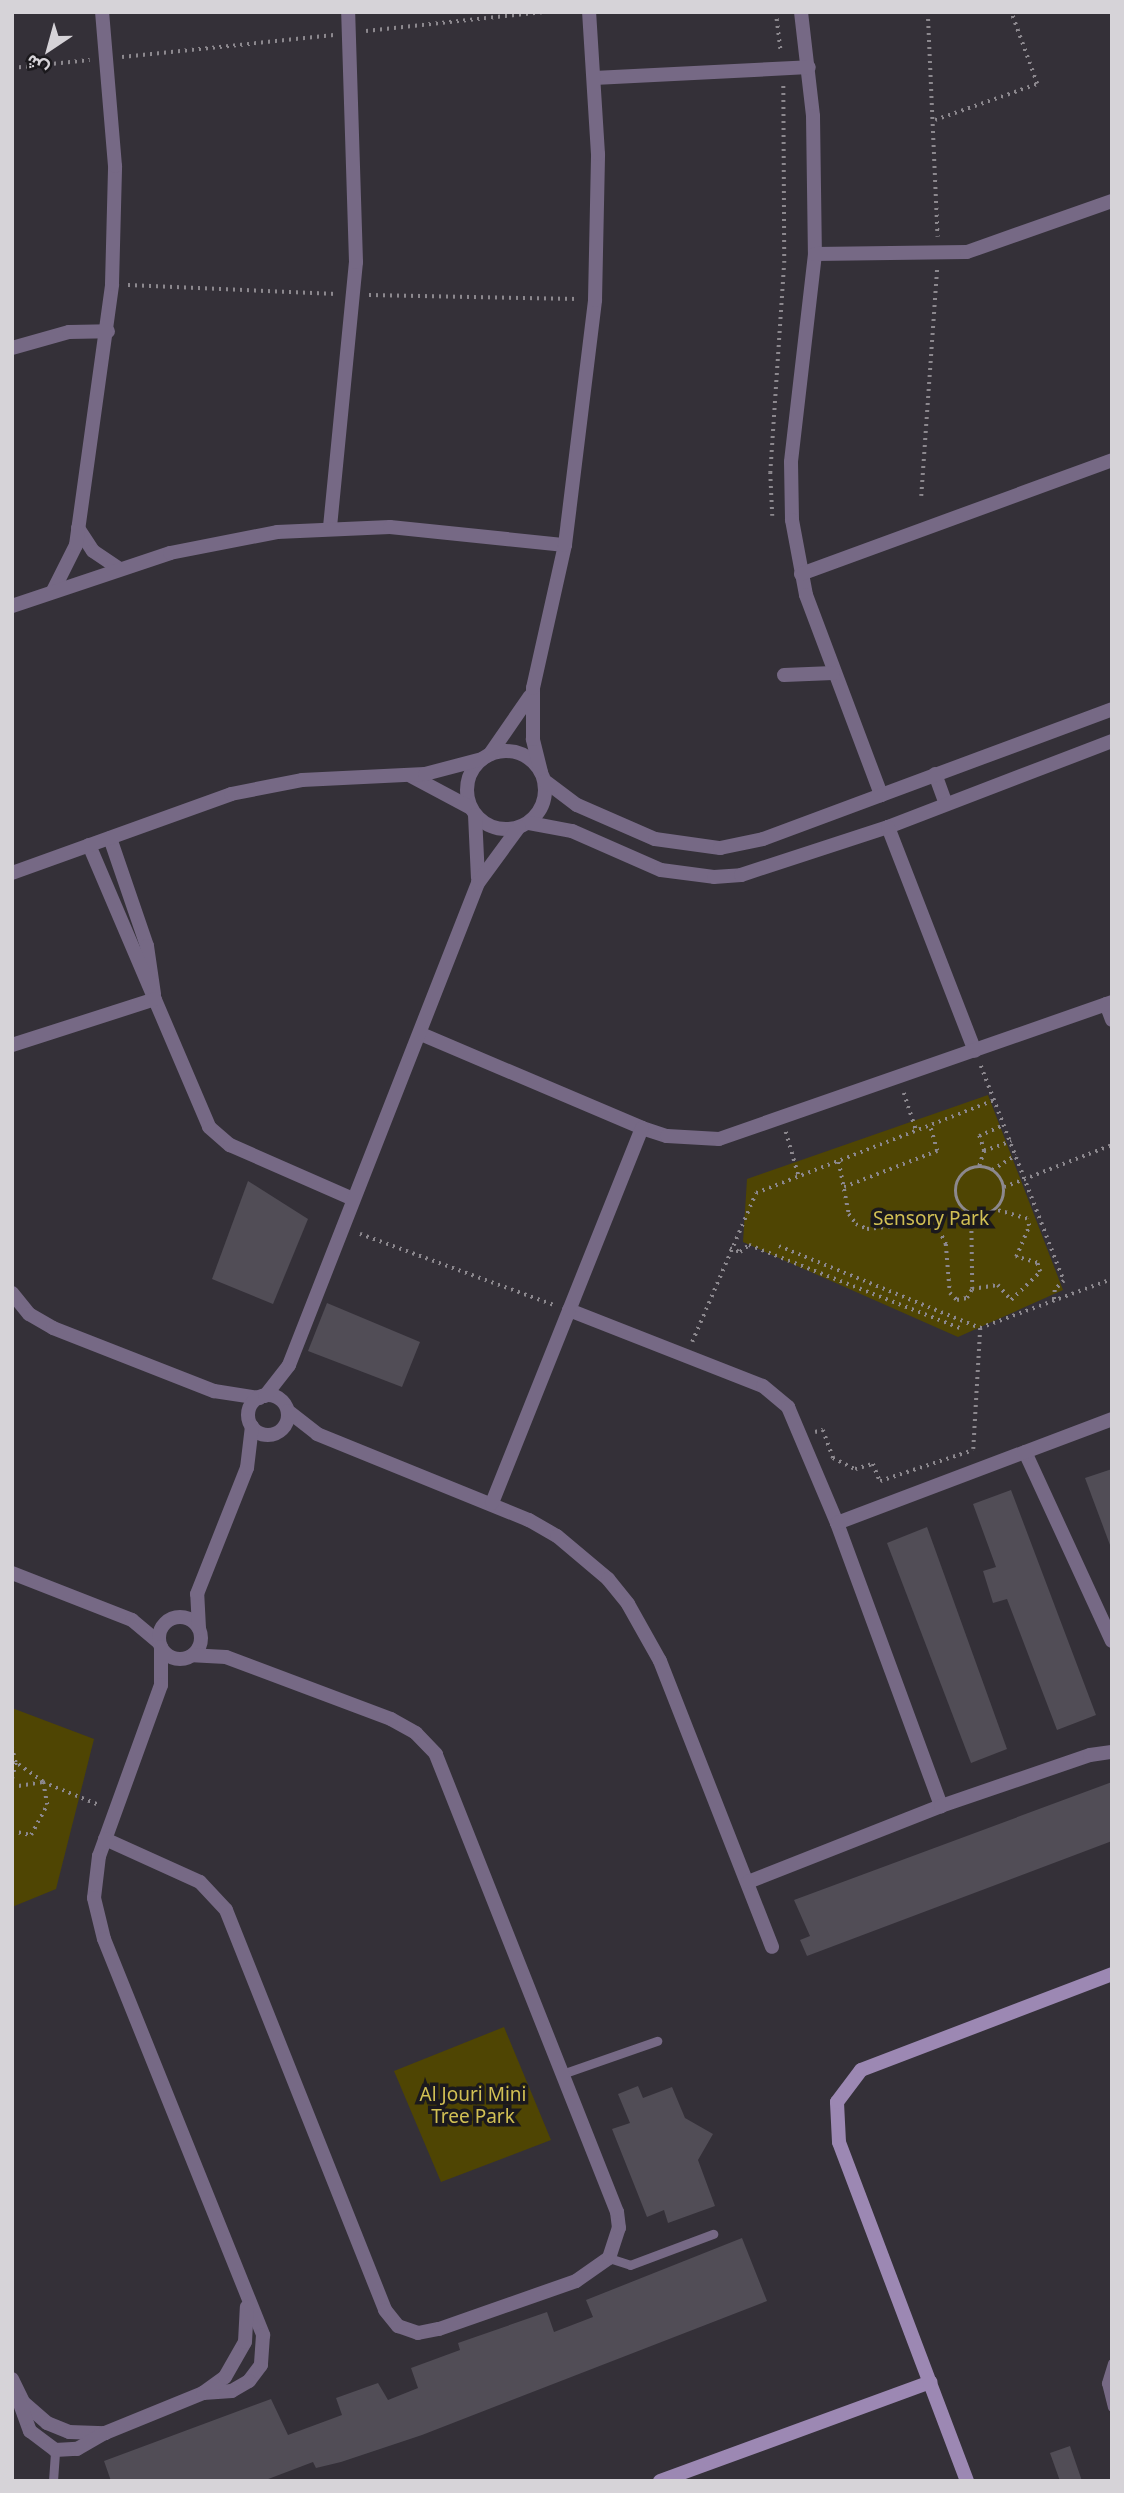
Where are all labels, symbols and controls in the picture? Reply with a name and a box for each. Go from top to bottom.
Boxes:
north arrow [14,14,84,84]
text: ش [20,49,54,83]
park label: Sensory Park [873,1208,989,1230]
park label: Al Jouri Mini Tree Park [420,2084,526,2128]

